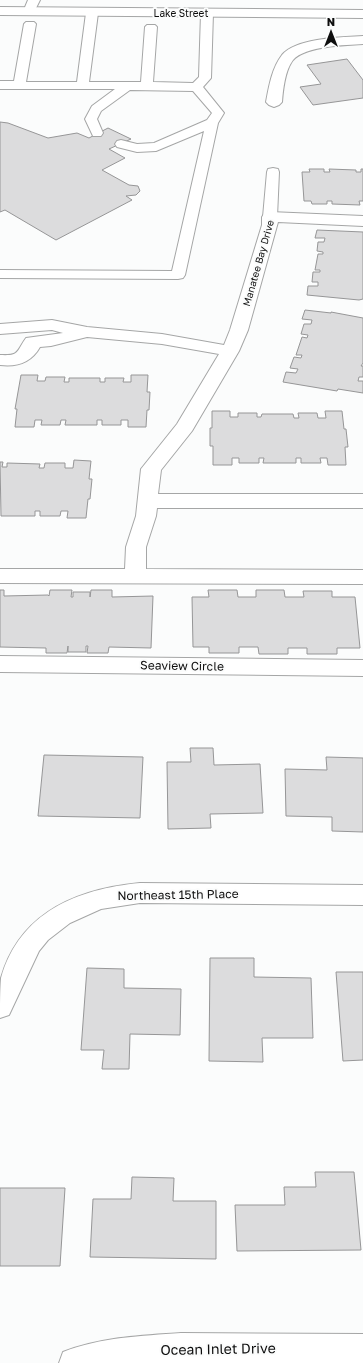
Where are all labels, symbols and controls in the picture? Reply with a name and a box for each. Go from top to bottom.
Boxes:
street label: Lake Street [154,7,208,19]
north arrow [311,12,351,52]
text: N [327,15,335,28]
street label: Manatee Bay Drive [240,218,276,307]
street label: Seaview Circle [140,657,224,674]
street label: Northeast 15th Place [117,886,239,903]
street label: Ocean Inlet Drive [160,1339,276,1358]

